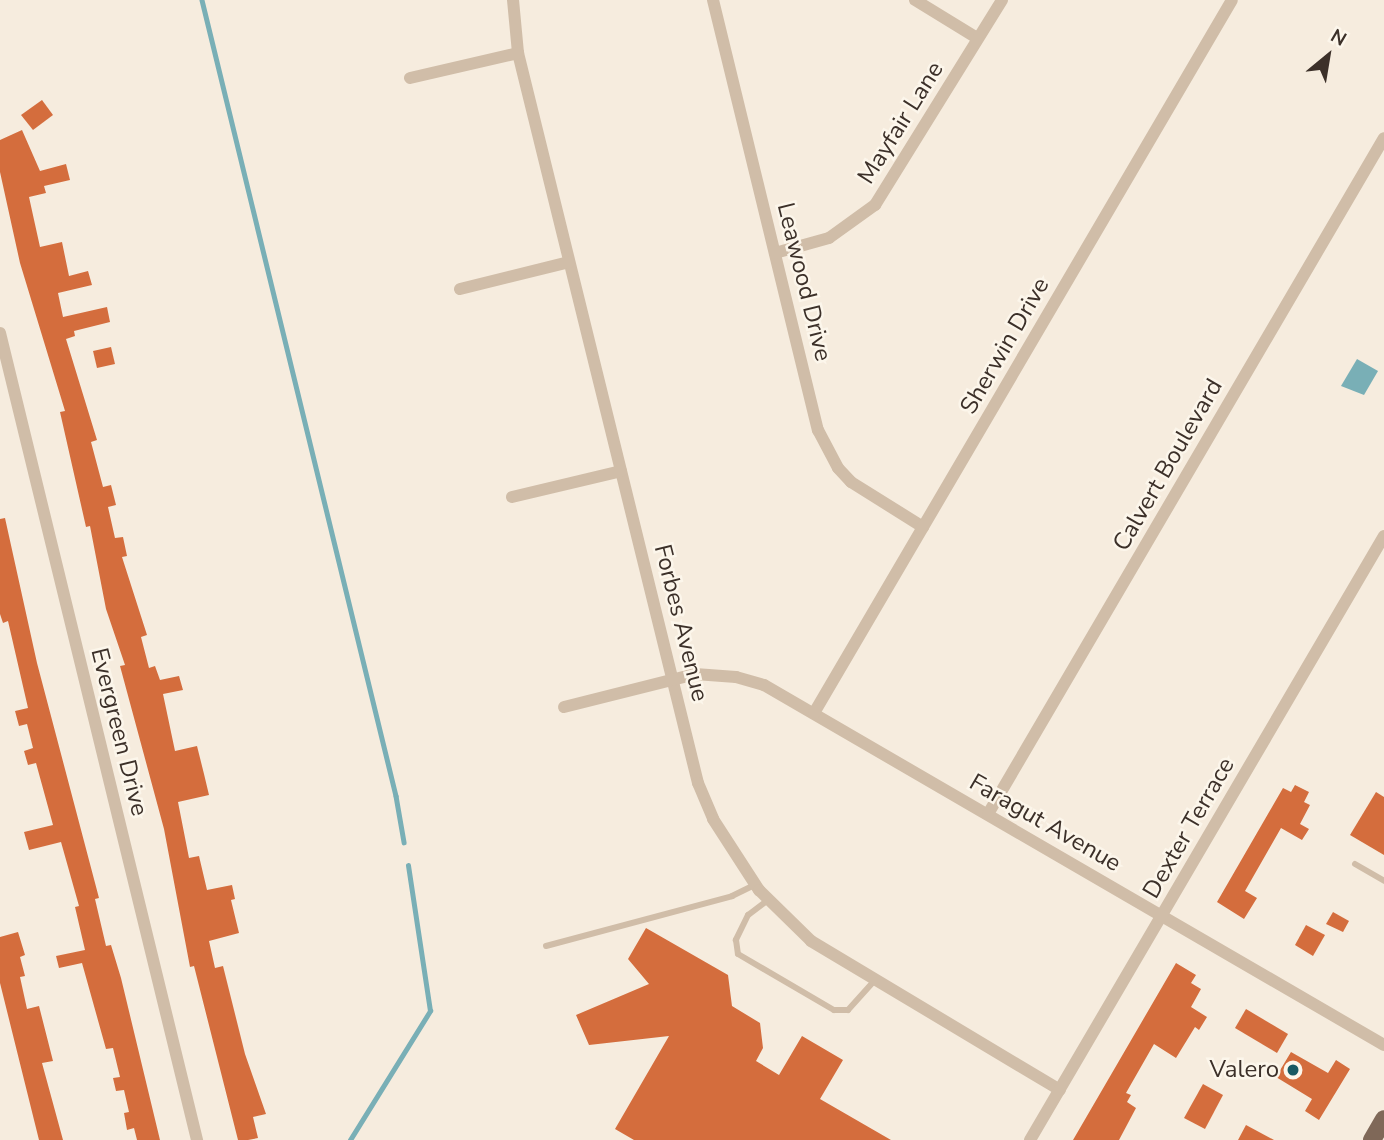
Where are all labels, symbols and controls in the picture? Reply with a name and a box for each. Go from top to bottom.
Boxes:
north arrow [1293,21,1363,91]
text: N [1326,23,1351,53]
street label: Mayfair Lane [852,57,950,189]
street label: Leawood Drive [770,200,838,364]
street label: Sherwin Drive [954,273,1056,419]
street label: Calvert Boulevard [1107,374,1229,556]
street label: Forbes Avenue [648,542,714,704]
street label: Evergreen Drive [84,645,154,819]
street label: Dexter Terrace [1137,753,1241,903]
street label: Faragut Avenue [964,768,1126,878]
place label: Valero [1210,1056,1279,1084]
marker: Valero [1285,1062,1301,1078]

